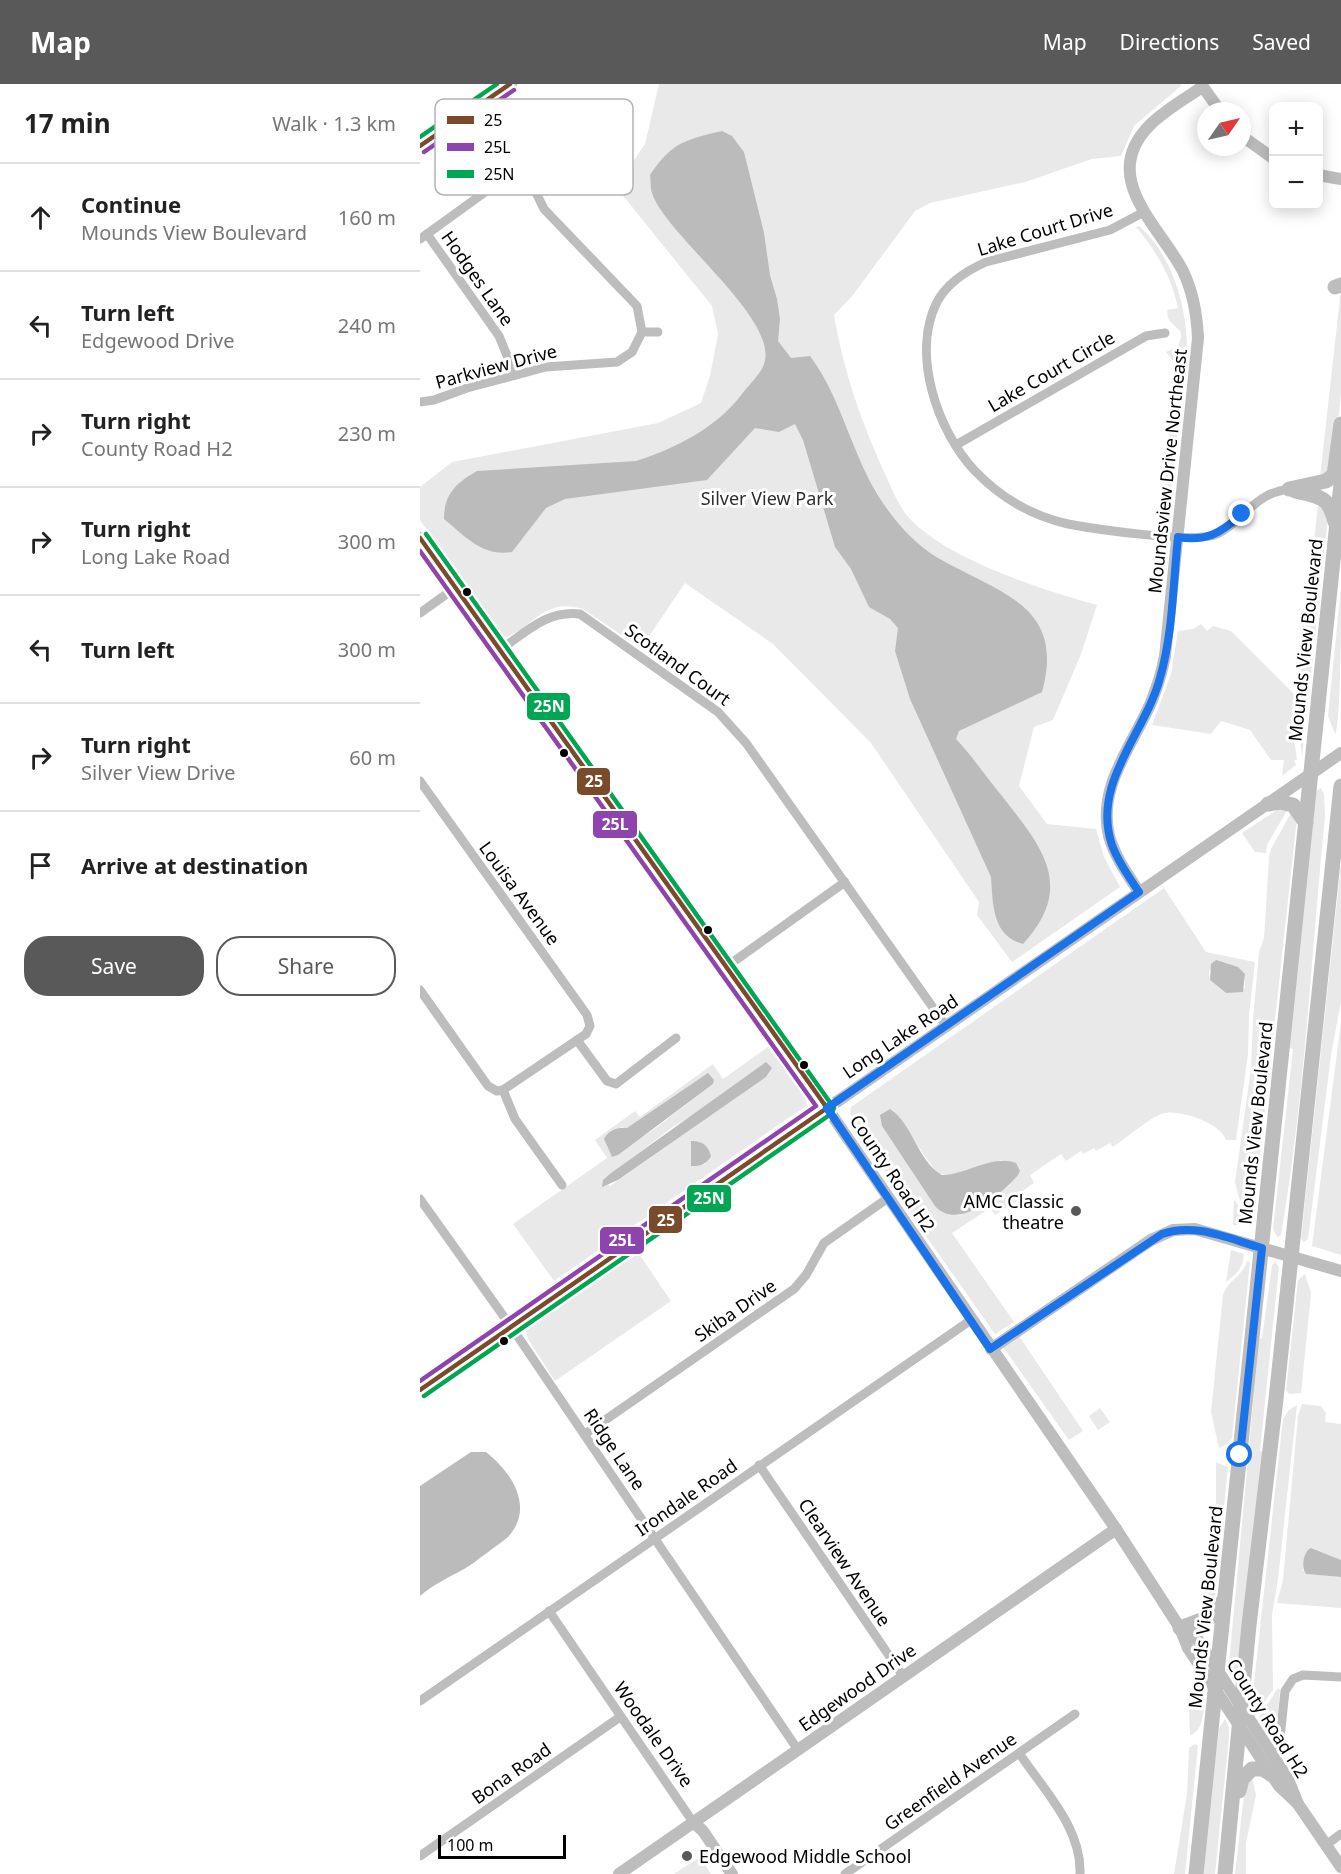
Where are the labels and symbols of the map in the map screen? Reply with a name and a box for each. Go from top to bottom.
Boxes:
legend [435,99,633,195]
north arrow [1197,102,1251,156]
text: 25 [484,109,502,131]
text: 25L [484,136,511,158]
text: 25N [484,163,514,185]
street label: Lake Court Drive [974,197,1116,261]
street label: Hodges Lane [436,226,520,330]
street label: Lake Court Circle [983,325,1119,417]
street label: Parkview Drive [433,338,559,394]
street label: Moundsview Drive Northeast [1142,347,1192,594]
park label: Silver View Park [701,486,834,510]
route end [1228,500,1254,526]
street label: Mounds View Boulevard [1282,538,1328,742]
unlabelled marker [461,586,473,598]
street label: Scotland Court [620,618,736,711]
line badge: 25N [526,692,571,721]
text: 25N [533,695,565,717]
unlabelled marker [558,747,570,759]
line badge: 25 [576,767,611,796]
text: 25 [585,770,603,792]
line badge: 25L [592,810,638,839]
text: 25L [601,813,629,835]
street label: Louisa Avenue [474,836,566,950]
unlabelled marker [702,924,714,936]
street label: Long Lake Road [838,988,962,1084]
street label: Mounds View Boulevard [1232,1021,1278,1225]
unlabelled marker [798,1059,810,1071]
street label: County Road H2 [845,1110,941,1236]
line badge: 25N [686,1184,732,1213]
text: 25N [693,1187,725,1209]
place label: AMC Classic theatre [963,1189,1064,1234]
marker: AMC Classic theatre [1069,1204,1083,1218]
line badge: 25 [648,1205,683,1234]
text: 25 [657,1209,675,1231]
line badge: 25L [599,1226,645,1255]
text: 25L [608,1229,636,1251]
street label: Skiba Drive [689,1273,781,1347]
unlabelled marker [498,1335,510,1347]
street label: Ridge Lane [579,1403,651,1495]
route start [1226,1441,1252,1467]
street label: Irondale Road [630,1453,742,1541]
street label: Clearview Avenue [793,1493,897,1631]
street label: Mounds View Boulevard [1182,1505,1228,1709]
street label: Edgewood Drive [794,1638,920,1736]
street label: County Road H2 [1222,1654,1314,1782]
street label: Woodale Drive [609,1677,699,1791]
street label: Greenfield Avenue [879,1726,1021,1836]
street label: Bona Road [467,1737,555,1809]
scale bar [438,1832,566,1860]
place label: Edgewood Middle School [699,1844,911,1868]
marker: Edgewood Middle School [680,1849,694,1863]

